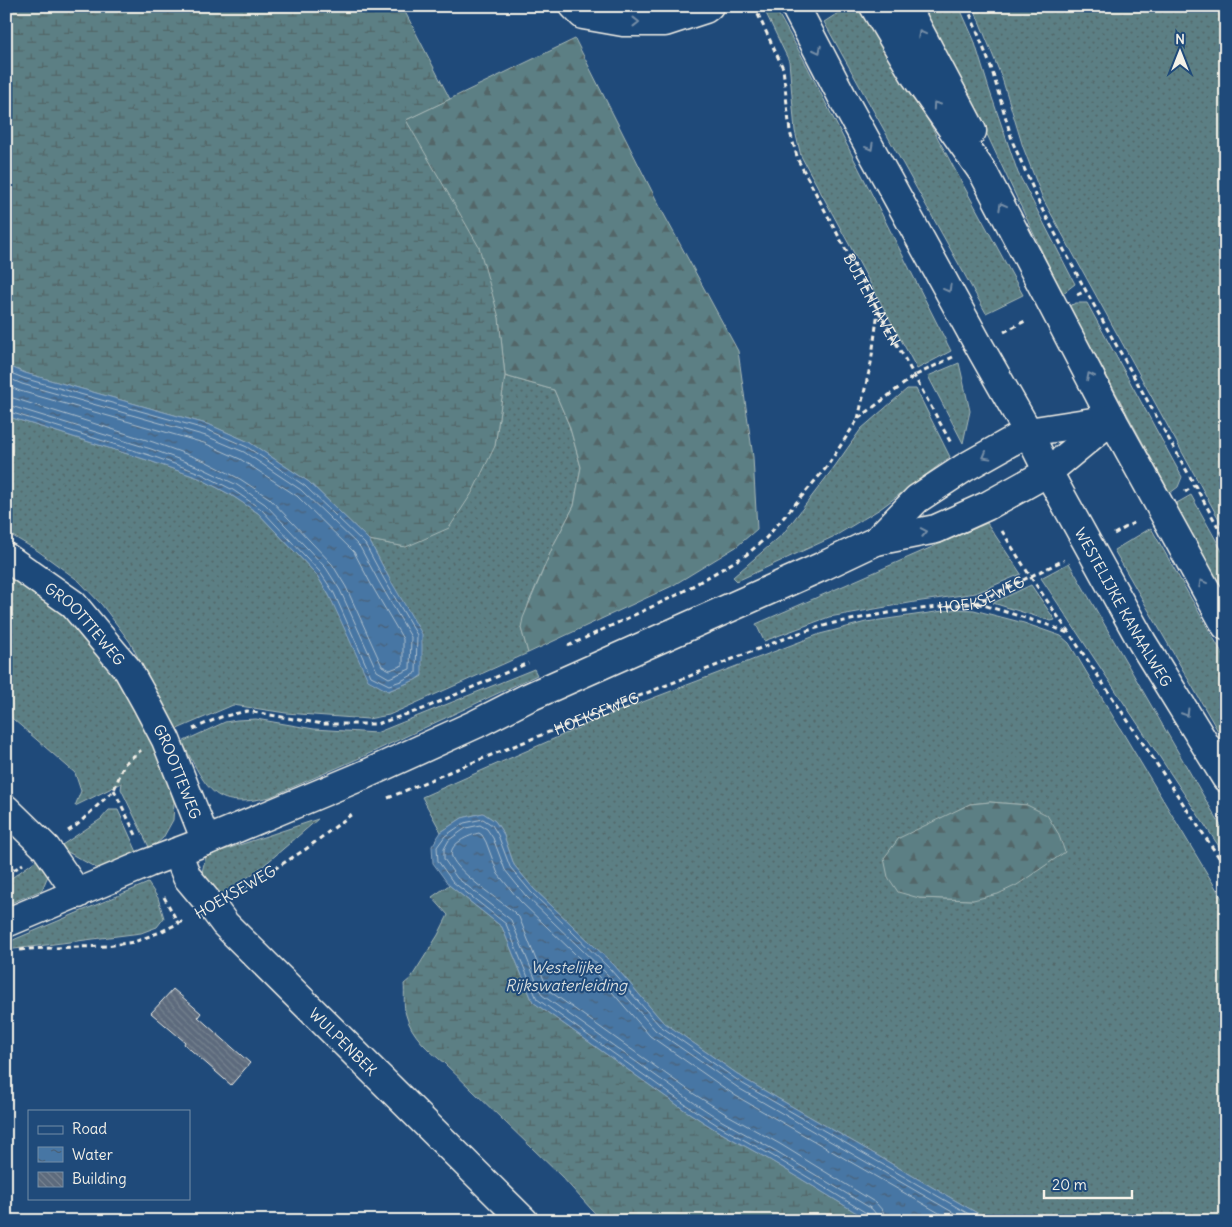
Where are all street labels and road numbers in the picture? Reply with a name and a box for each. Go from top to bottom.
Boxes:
street label: BUITENHAVEN [840,250,905,349]
street label: WESTELIJKE KANAALWEG [1071,524,1177,690]
street label: HOEKSEWEG [937,571,1028,617]
street label: GROOTTTEWEG [41,578,129,669]
street label: HOEKSEWEG [551,687,642,739]
street label: GROOTTEWEG [150,721,206,822]
street label: HOEKSEWEG [191,861,279,923]
street label: WULPENBEK [305,1004,382,1080]

